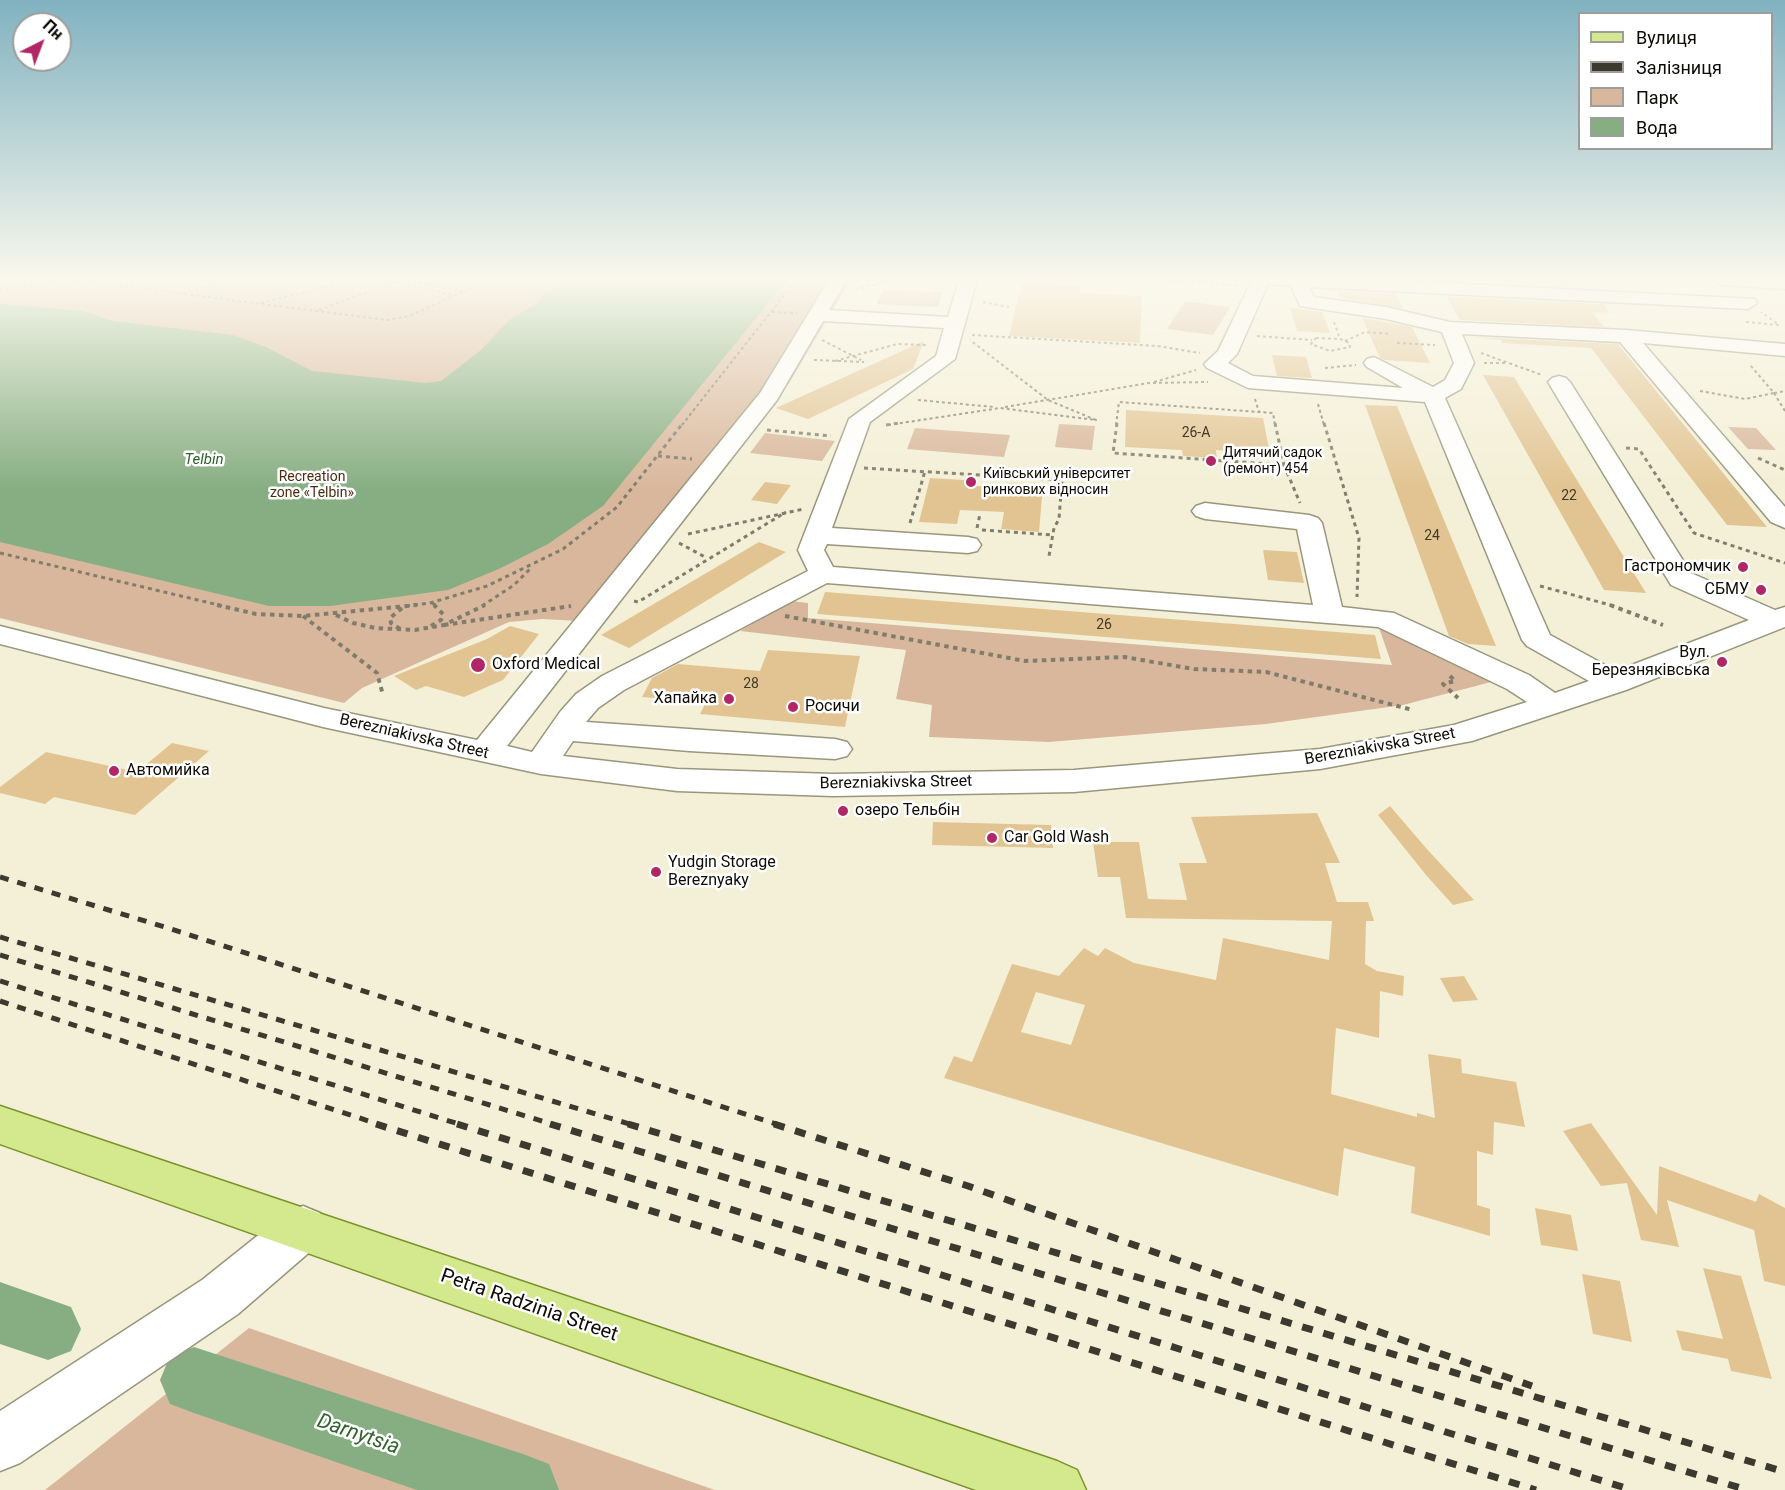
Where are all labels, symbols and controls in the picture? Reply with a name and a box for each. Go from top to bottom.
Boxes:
north arrow [12,12,72,72]
legend [1578,12,1773,150]
text: Пн [39,16,67,44]
text: Вулиця [1636,27,1697,48]
text: Залізниця [1636,57,1722,78]
text: Парк [1636,87,1678,108]
text: Вода [1636,117,1678,138]
house number: 26-А [1182,425,1210,441]
place label: Дитячий садок (ремонт) 454 [1223,445,1322,478]
water label: Telbin [185,451,223,469]
marker: Дитячий садок (ремонт) 454 [1204,454,1218,468]
place label: Київський університет ринкових відносин [983,466,1131,498]
park label: Recreation zone «Telbin» [270,469,354,502]
marker: Київський університет ринкових відносин [964,475,978,489]
house number: 22 [1561,488,1577,504]
house number: 24 [1424,528,1440,544]
place label: Гастрономчик [1624,557,1731,577]
marker: Гастрономчик [1736,560,1750,574]
place label: СБМУ [1704,580,1749,600]
marker: СБМУ [1754,583,1768,597]
house number: 26 [1096,617,1112,633]
place label: Вул. Березняківська [1592,643,1710,681]
place label: Oxford Medical [492,655,600,675]
marker: Вул. Березняківська [1715,655,1729,669]
marker: Oxford Medical [469,656,487,674]
house number: 28 [743,676,759,692]
place label: Хапайка [654,689,717,709]
marker: Хапайка [722,692,736,706]
place label: Росичи [805,697,860,717]
marker: Росичи [786,700,800,714]
street label: Berezniakivska Street [338,710,490,764]
street label: Berezniakivska Street [1303,724,1457,770]
place label: Автомийка [126,761,210,781]
marker: Автомийка [107,764,121,778]
street label: Berezniakivska Street [820,772,972,794]
place label: озеро Тельбін [855,801,960,821]
marker: озеро Тельбін [836,804,850,818]
place label: Car Gold Wash [1004,828,1109,848]
marker: Car Gold Wash [985,831,999,845]
place label: Yudgin Storage Bereznyaky [668,853,776,891]
marker: Yudgin Storage Bereznyaky [649,865,663,879]
street label: Petra Radzinia Street [437,1264,621,1348]
water label: Darnytsia [313,1409,403,1461]

